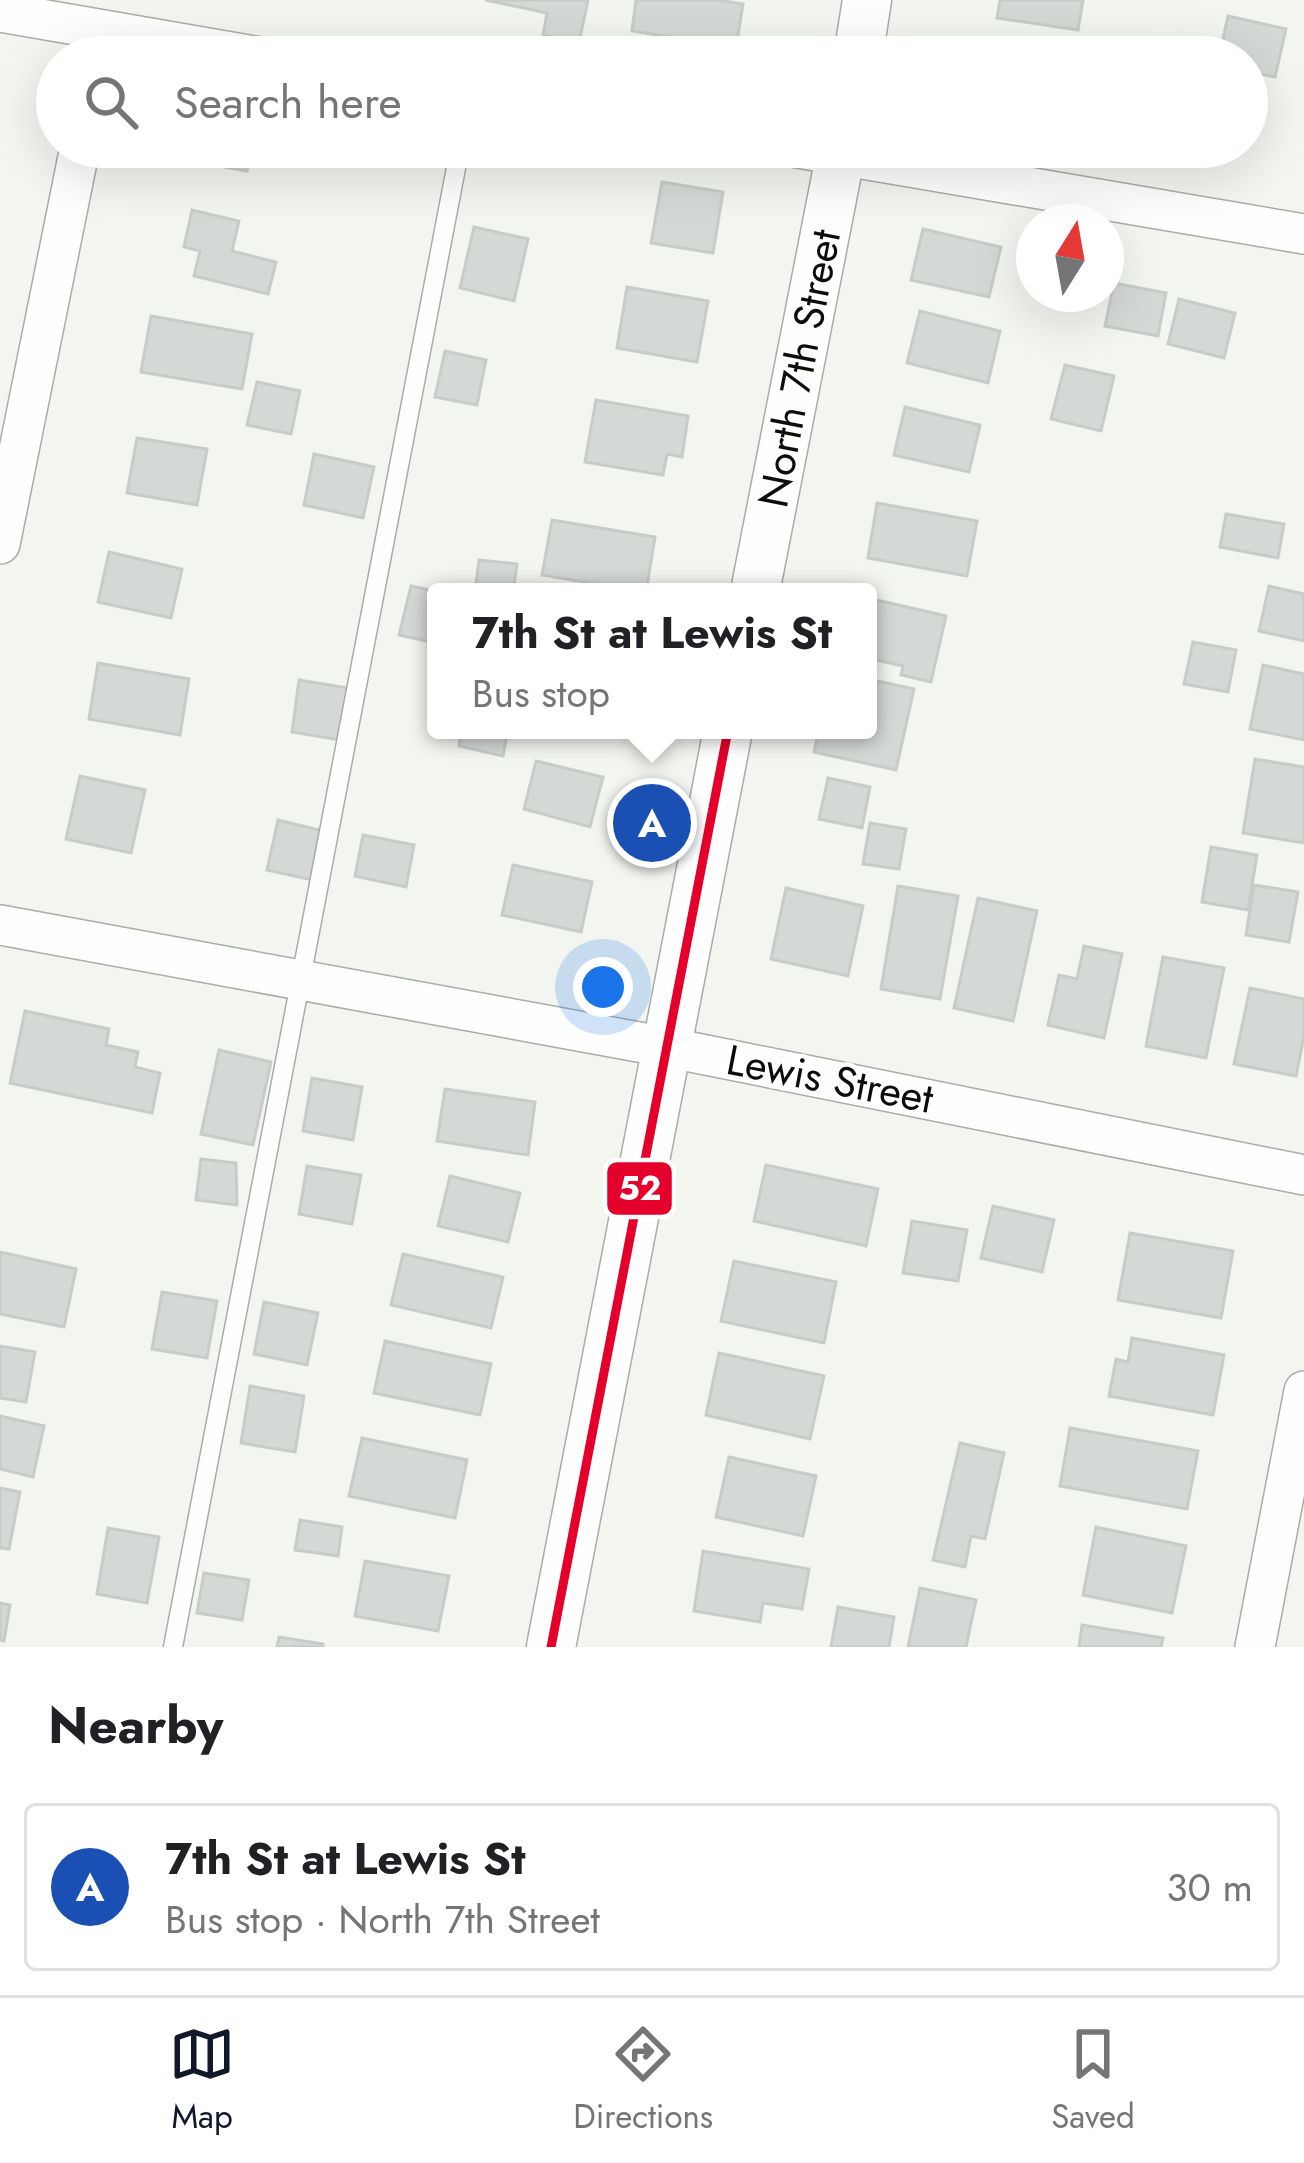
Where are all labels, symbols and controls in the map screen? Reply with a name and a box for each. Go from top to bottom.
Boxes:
search box [36,36,1268,168]
icon: search [78,69,144,135]
text: Search here [174,70,402,135]
north arrow [1016,204,1124,312]
street label: North 7th Street [742,224,856,512]
popup [427,583,877,739]
text: 7th St at Lewis St [472,600,832,665]
text: Bus stop [472,665,610,722]
pin: A [613,778,691,868]
your location [573,957,633,1017]
street label: Lewis Street [722,1029,938,1129]
line badge: 52 [605,1160,674,1217]
text: 52 [619,1165,661,1212]
text: Nearby [48,1688,223,1762]
text: 7th St at Lewis St [165,1826,526,1891]
text: A [76,1859,104,1916]
text: 30 m [1166,1859,1253,1916]
text: Bus stop · North 7th Street [165,1891,600,1948]
tab: Map [169,2021,235,2140]
tab: Directions [573,2021,713,2140]
tab: Saved [1051,2021,1135,2140]

